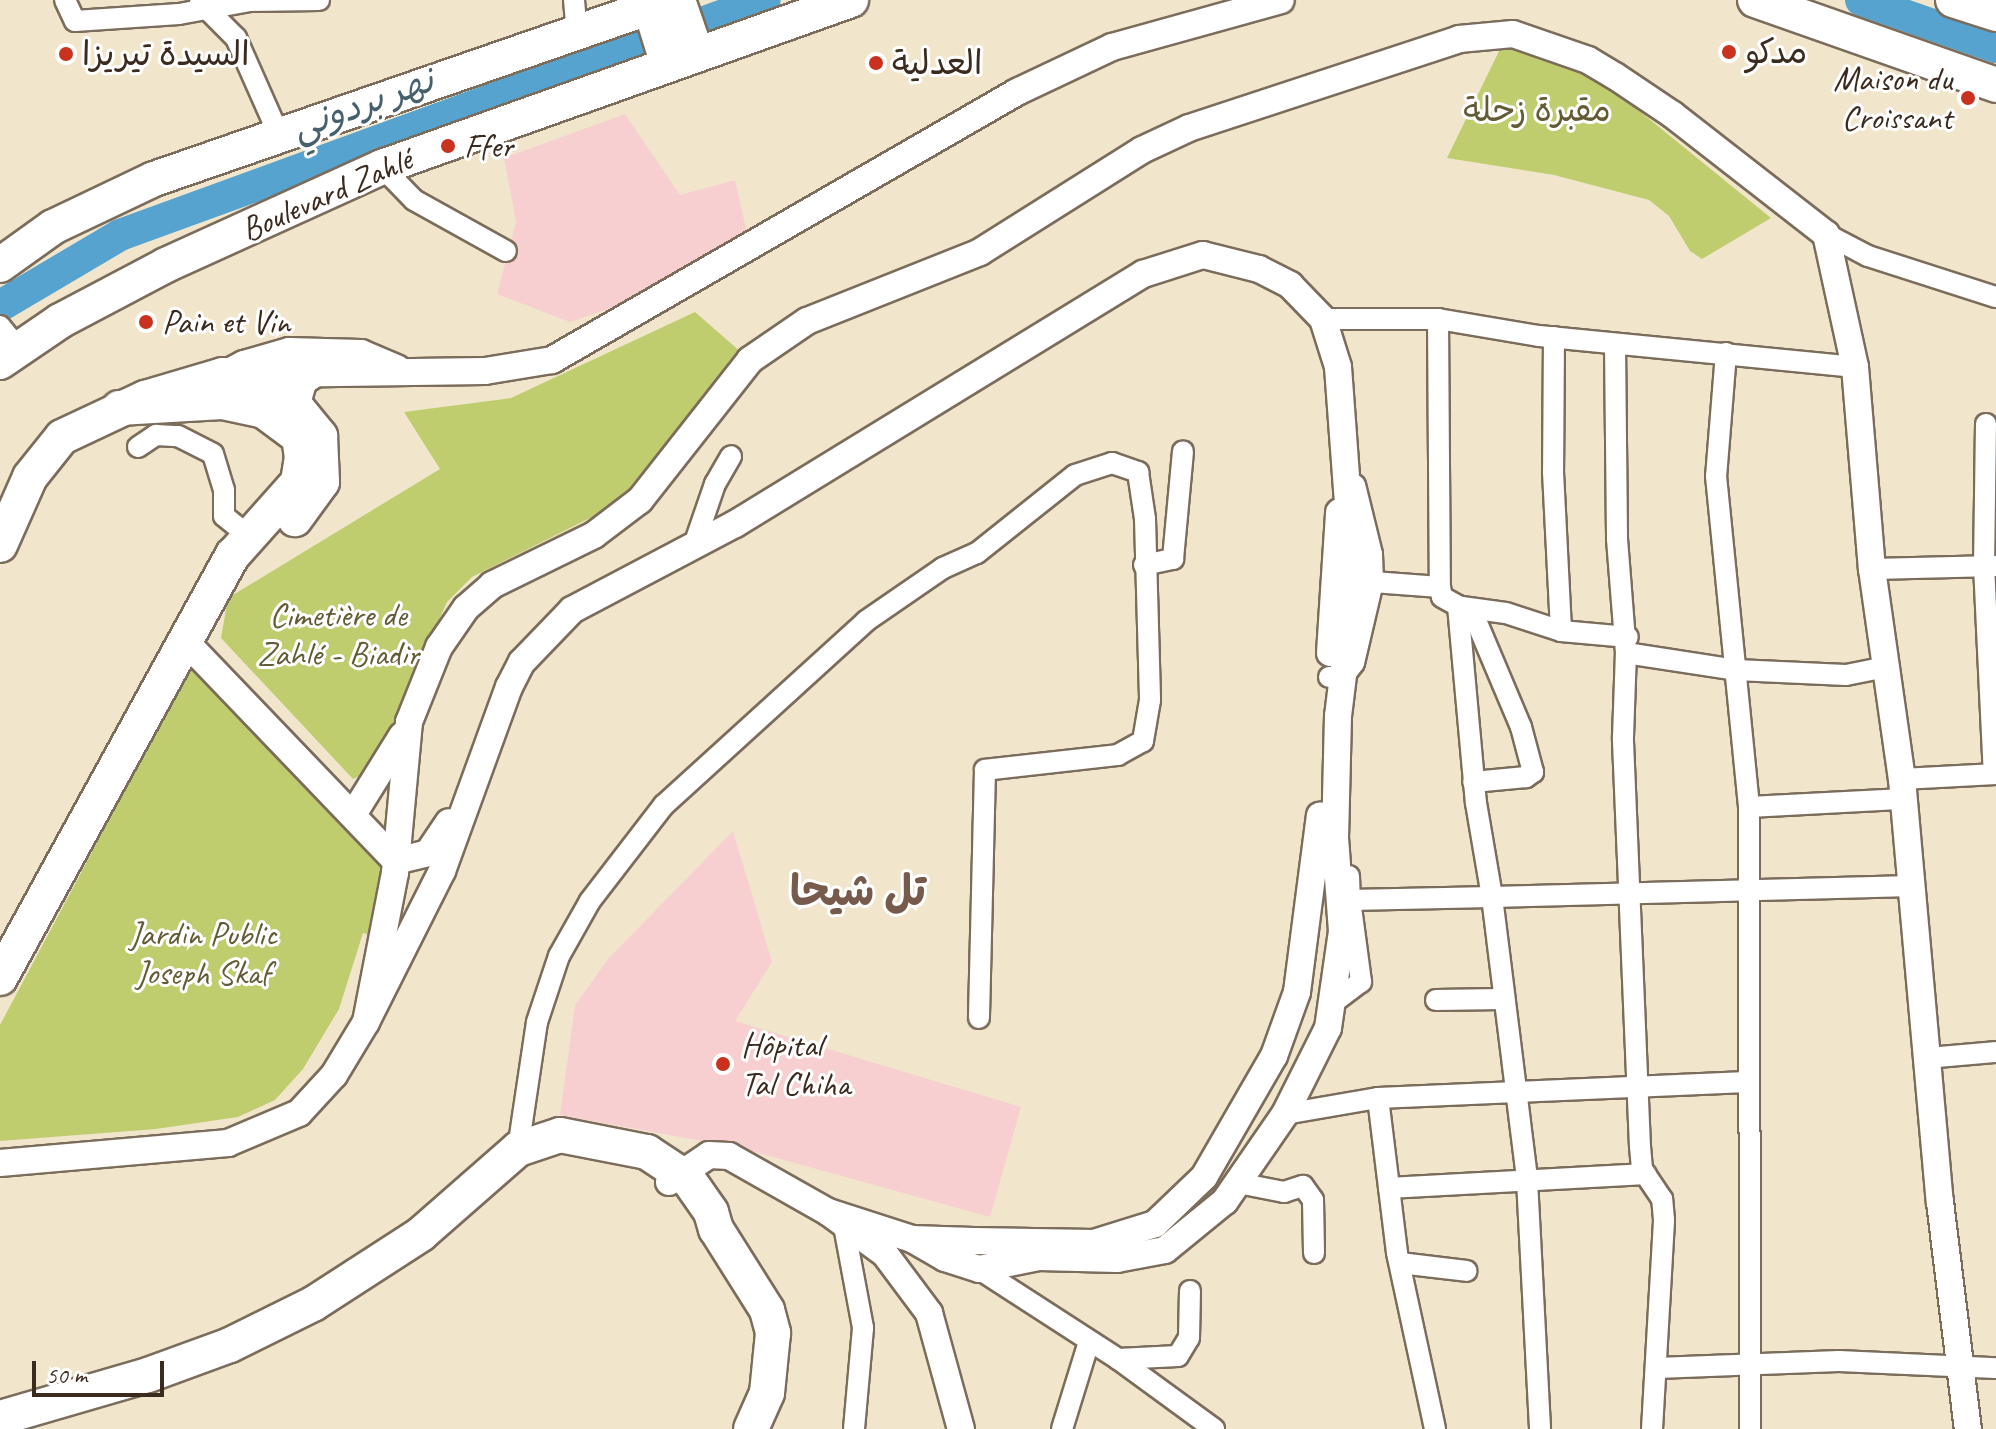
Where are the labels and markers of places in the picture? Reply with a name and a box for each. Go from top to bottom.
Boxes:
place label: مدكو [1745,32,1807,72]
place label: السيدة تيريزا [82,34,250,74]
place label: العدلية [892,43,983,83]
marker: مدكو [1720,43,1738,61]
marker: السيدة تيريزا [57,45,75,63]
marker: العدلية [867,54,885,72]
place label: Maison du Croissant [1834,58,1952,138]
marker: Maison du Croissant [1959,89,1977,107]
place label: Ffer [464,126,513,166]
marker: Ffer [439,137,457,155]
place label: Pain et Vin [162,302,290,342]
marker: Pain et Vin [137,313,155,331]
place label: Hôpital Tal Chiha [741,1024,850,1104]
marker: Hôpital Tal Chiha [712,1053,734,1075]

